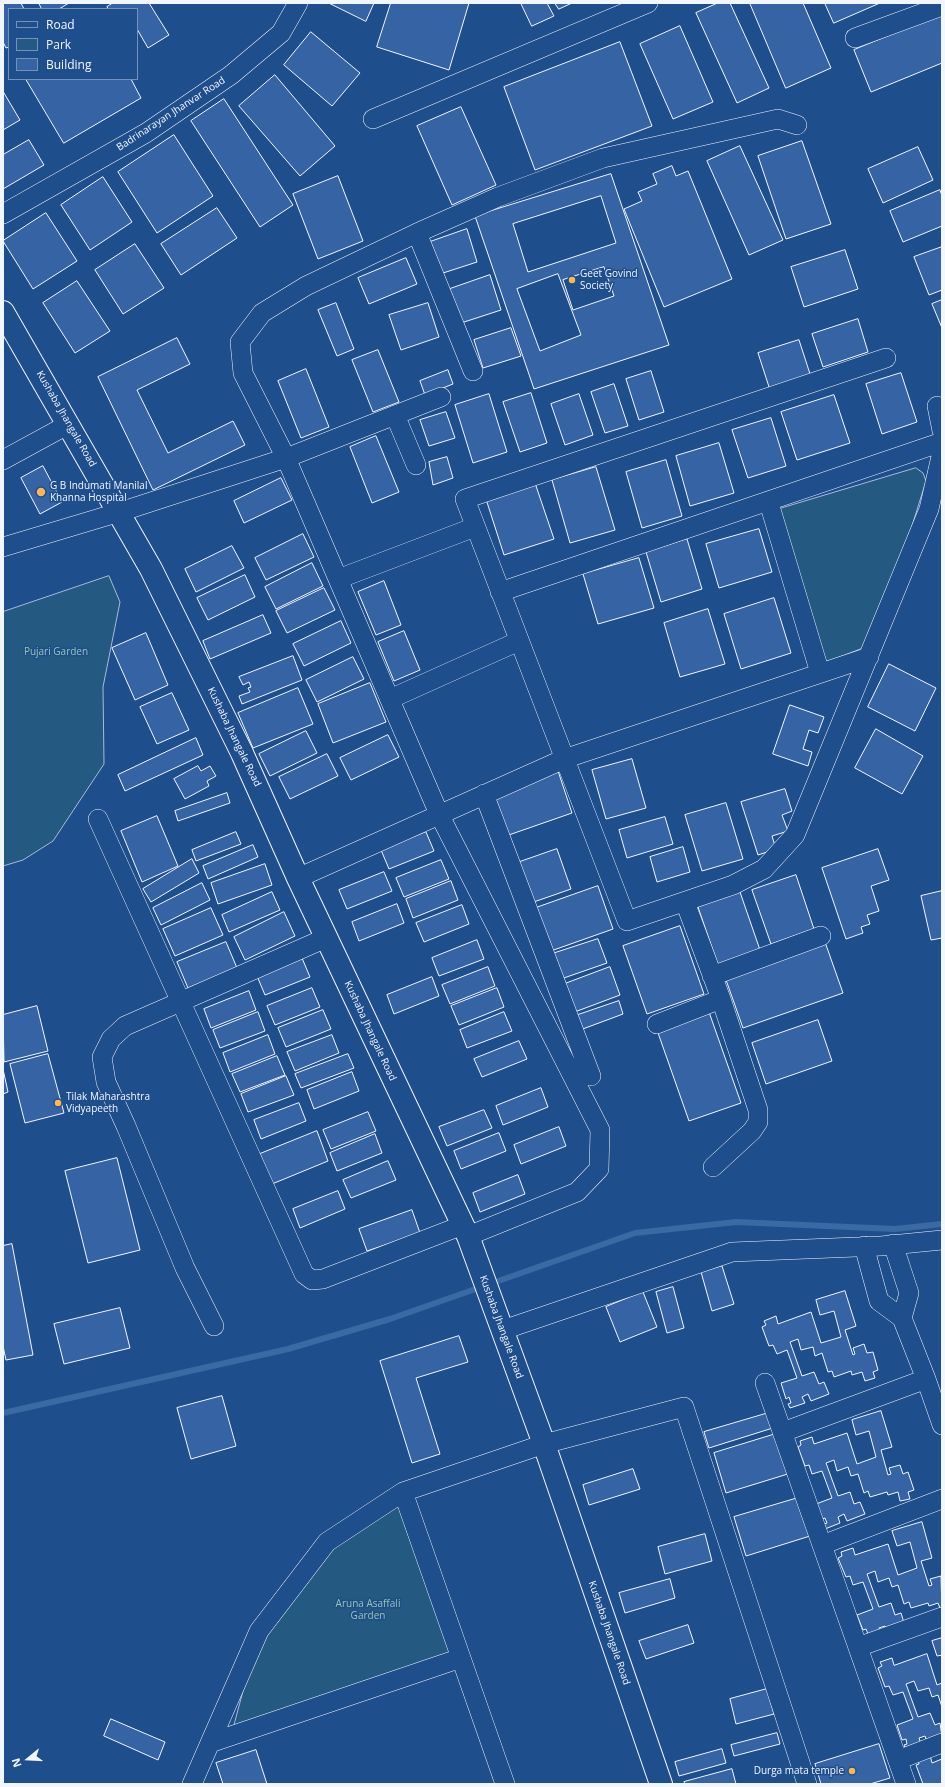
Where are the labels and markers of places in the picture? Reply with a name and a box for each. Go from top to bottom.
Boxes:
place label: Geet Govind Society [580,268,638,292]
marker: Geet Govind Society [567,275,577,285]
place label: G B Indumati Manilal Khanna Hospital [50,480,147,504]
marker: G B Indumati Manilal Khanna Hospital [35,486,47,498]
place label: Tilak Maharashtra Vidyapeeth [66,1091,150,1114]
marker: Tilak Maharashtra Vidyapeeth [53,1098,63,1108]
place label: Durga mata temple [754,1765,844,1777]
marker: Durga mata temple [847,1766,857,1776]

